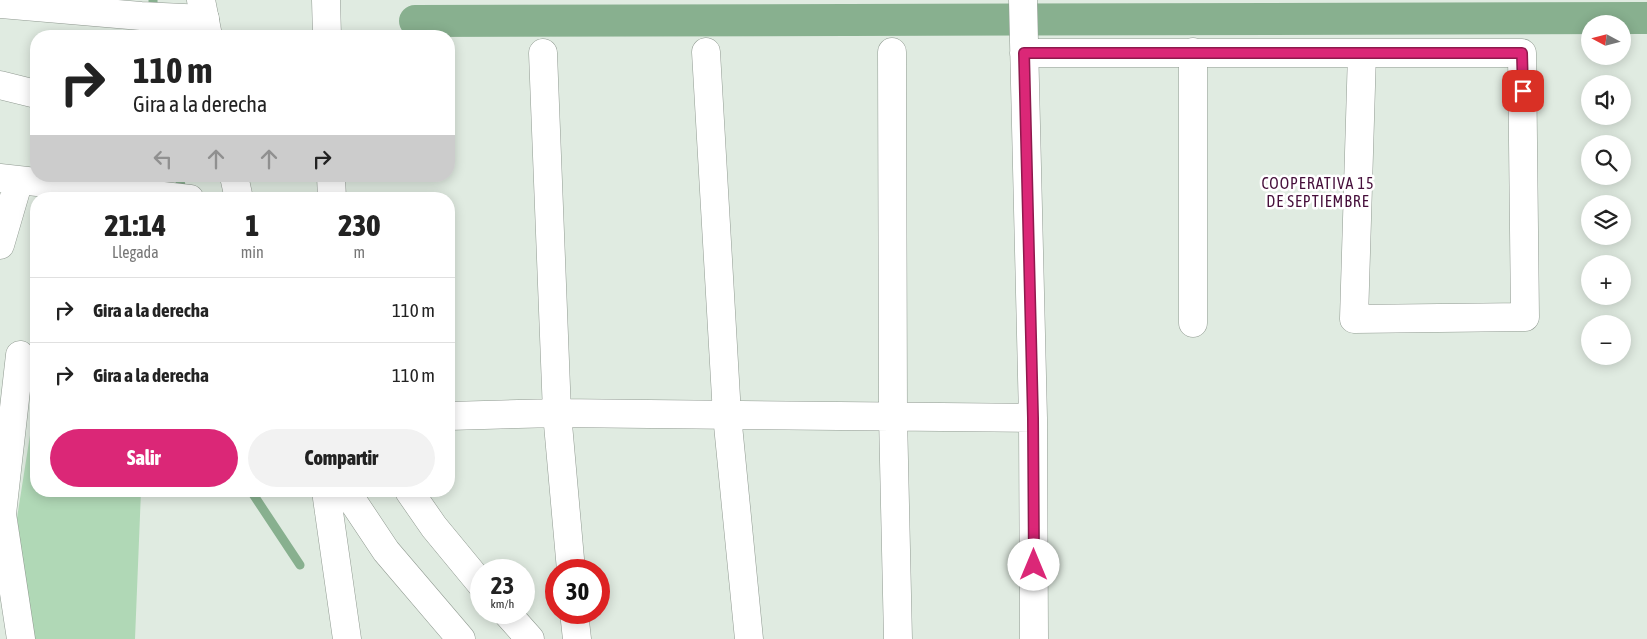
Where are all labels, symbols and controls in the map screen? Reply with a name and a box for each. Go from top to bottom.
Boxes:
north arrow [1581,15,1631,65]
map controls [1581,15,1631,365]
icon: right [50,50,115,115]
text: 110 m [133,50,212,90]
pin [1502,70,1544,112]
button: sound [1581,75,1631,125]
icon: arrive [1509,77,1537,105]
text: Gira a la derecha [133,91,267,117]
button: search [1581,135,1631,185]
icon: left [149,145,177,173]
icon: ahead [202,145,230,173]
icon: ahead [255,145,283,173]
icon: right [308,145,336,173]
district label: COOPERATIVA 15 DE SEPTIEMBRE [1261,174,1375,210]
button: layers [1581,195,1631,245]
text: 21:14 [104,208,166,242]
text: 1 [245,208,259,242]
text: 230 [338,208,380,242]
text: Llegada [112,243,159,261]
text: min [241,243,264,261]
text: m [354,243,365,261]
button: + [1581,255,1631,305]
icon: right [50,296,78,324]
text: Gira a la derecha [93,299,209,321]
text: 110 m [392,299,435,321]
button: − [1581,315,1631,365]
icon: right [50,361,78,389]
text: Gira a la derecha [93,364,209,386]
text: 110 m [392,364,435,386]
button: Salir [50,429,238,487]
button: Compartir [248,429,435,487]
position arrow [1007,538,1059,590]
speed limit sign: 30 [545,559,610,624]
text: 23 [491,571,514,599]
text: km/h [491,597,514,611]

